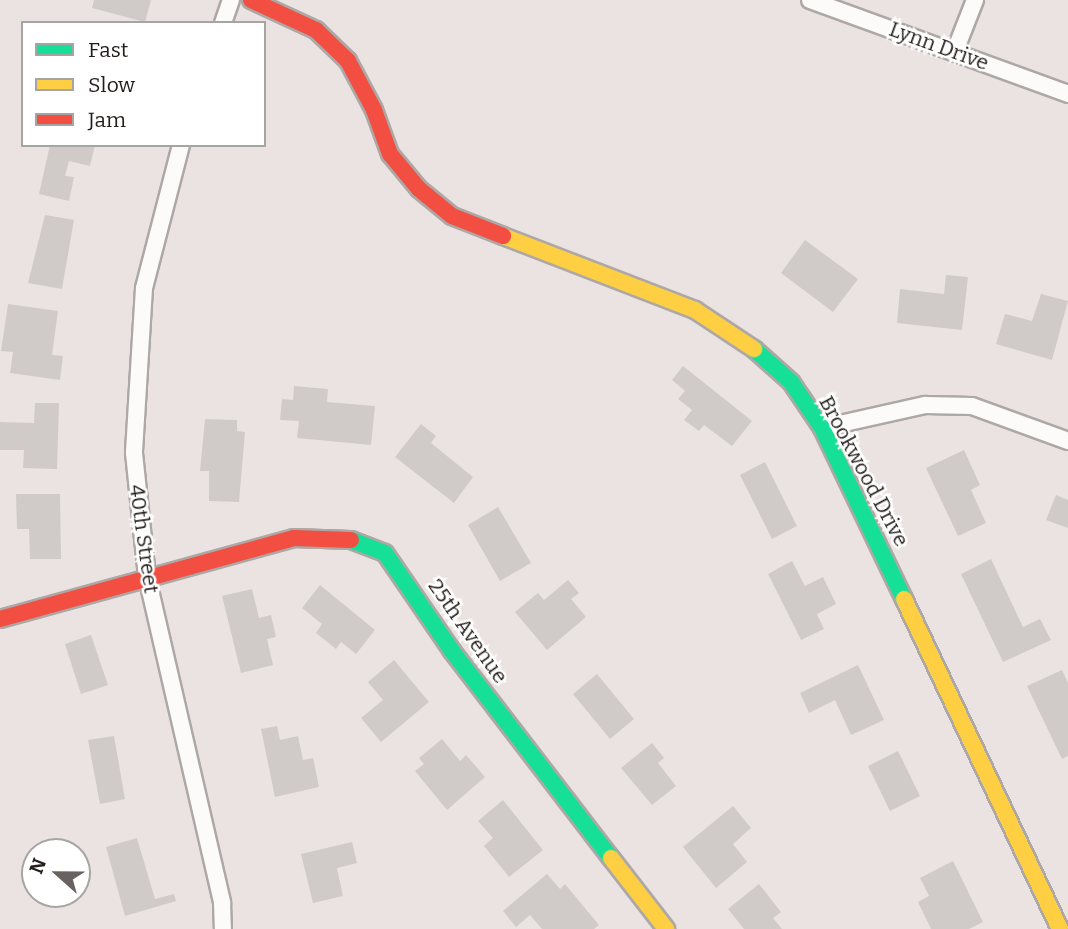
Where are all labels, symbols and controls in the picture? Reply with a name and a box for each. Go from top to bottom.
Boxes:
street label: Lynn Drive [886,16,992,76]
legend [21,21,266,147]
text: Fast [88,37,128,63]
text: Slow [88,72,135,98]
text: Jam [88,107,126,133]
street label: Brookwood Drive [814,392,914,550]
street label: 40th Street [124,483,164,595]
street label: 25th Avenue [423,574,513,688]
north arrow [21,838,91,908]
text: N [24,855,51,877]

